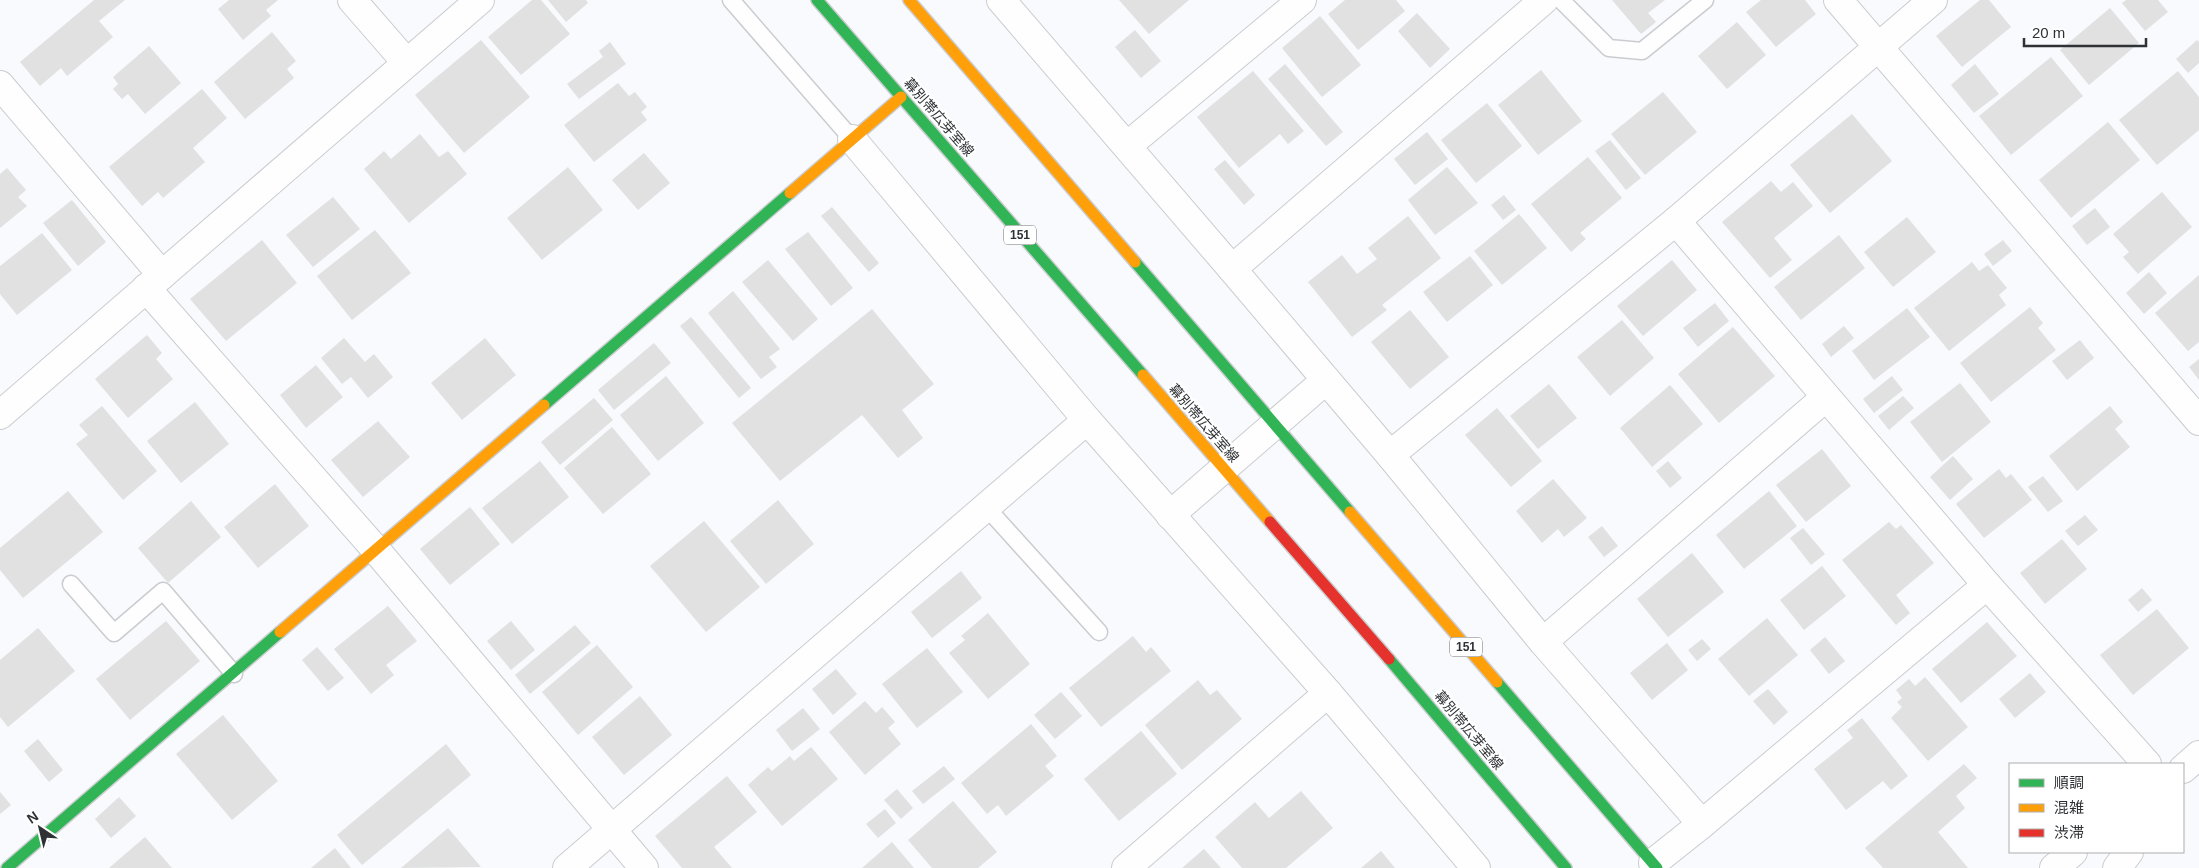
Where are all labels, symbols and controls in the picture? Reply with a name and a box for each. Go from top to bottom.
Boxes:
scale bar [2024,15,2146,47]
text: 20 m [2032,24,2065,41]
street label: 幕別帯広芽室線 [901,75,977,159]
road number: 151 [1004,226,1036,244]
street label: 幕別帯広芽室線 [1166,381,1242,465]
road number: 151 [1450,638,1482,656]
street label: 幕別帯広芽室線 [1431,687,1507,773]
legend [2009,763,2184,853]
text: 順調 [2054,774,2084,791]
text: 混雑 [2054,799,2084,816]
north arrow [15,803,65,853]
text: N [24,808,41,827]
text: 渋滞 [2054,824,2084,841]

